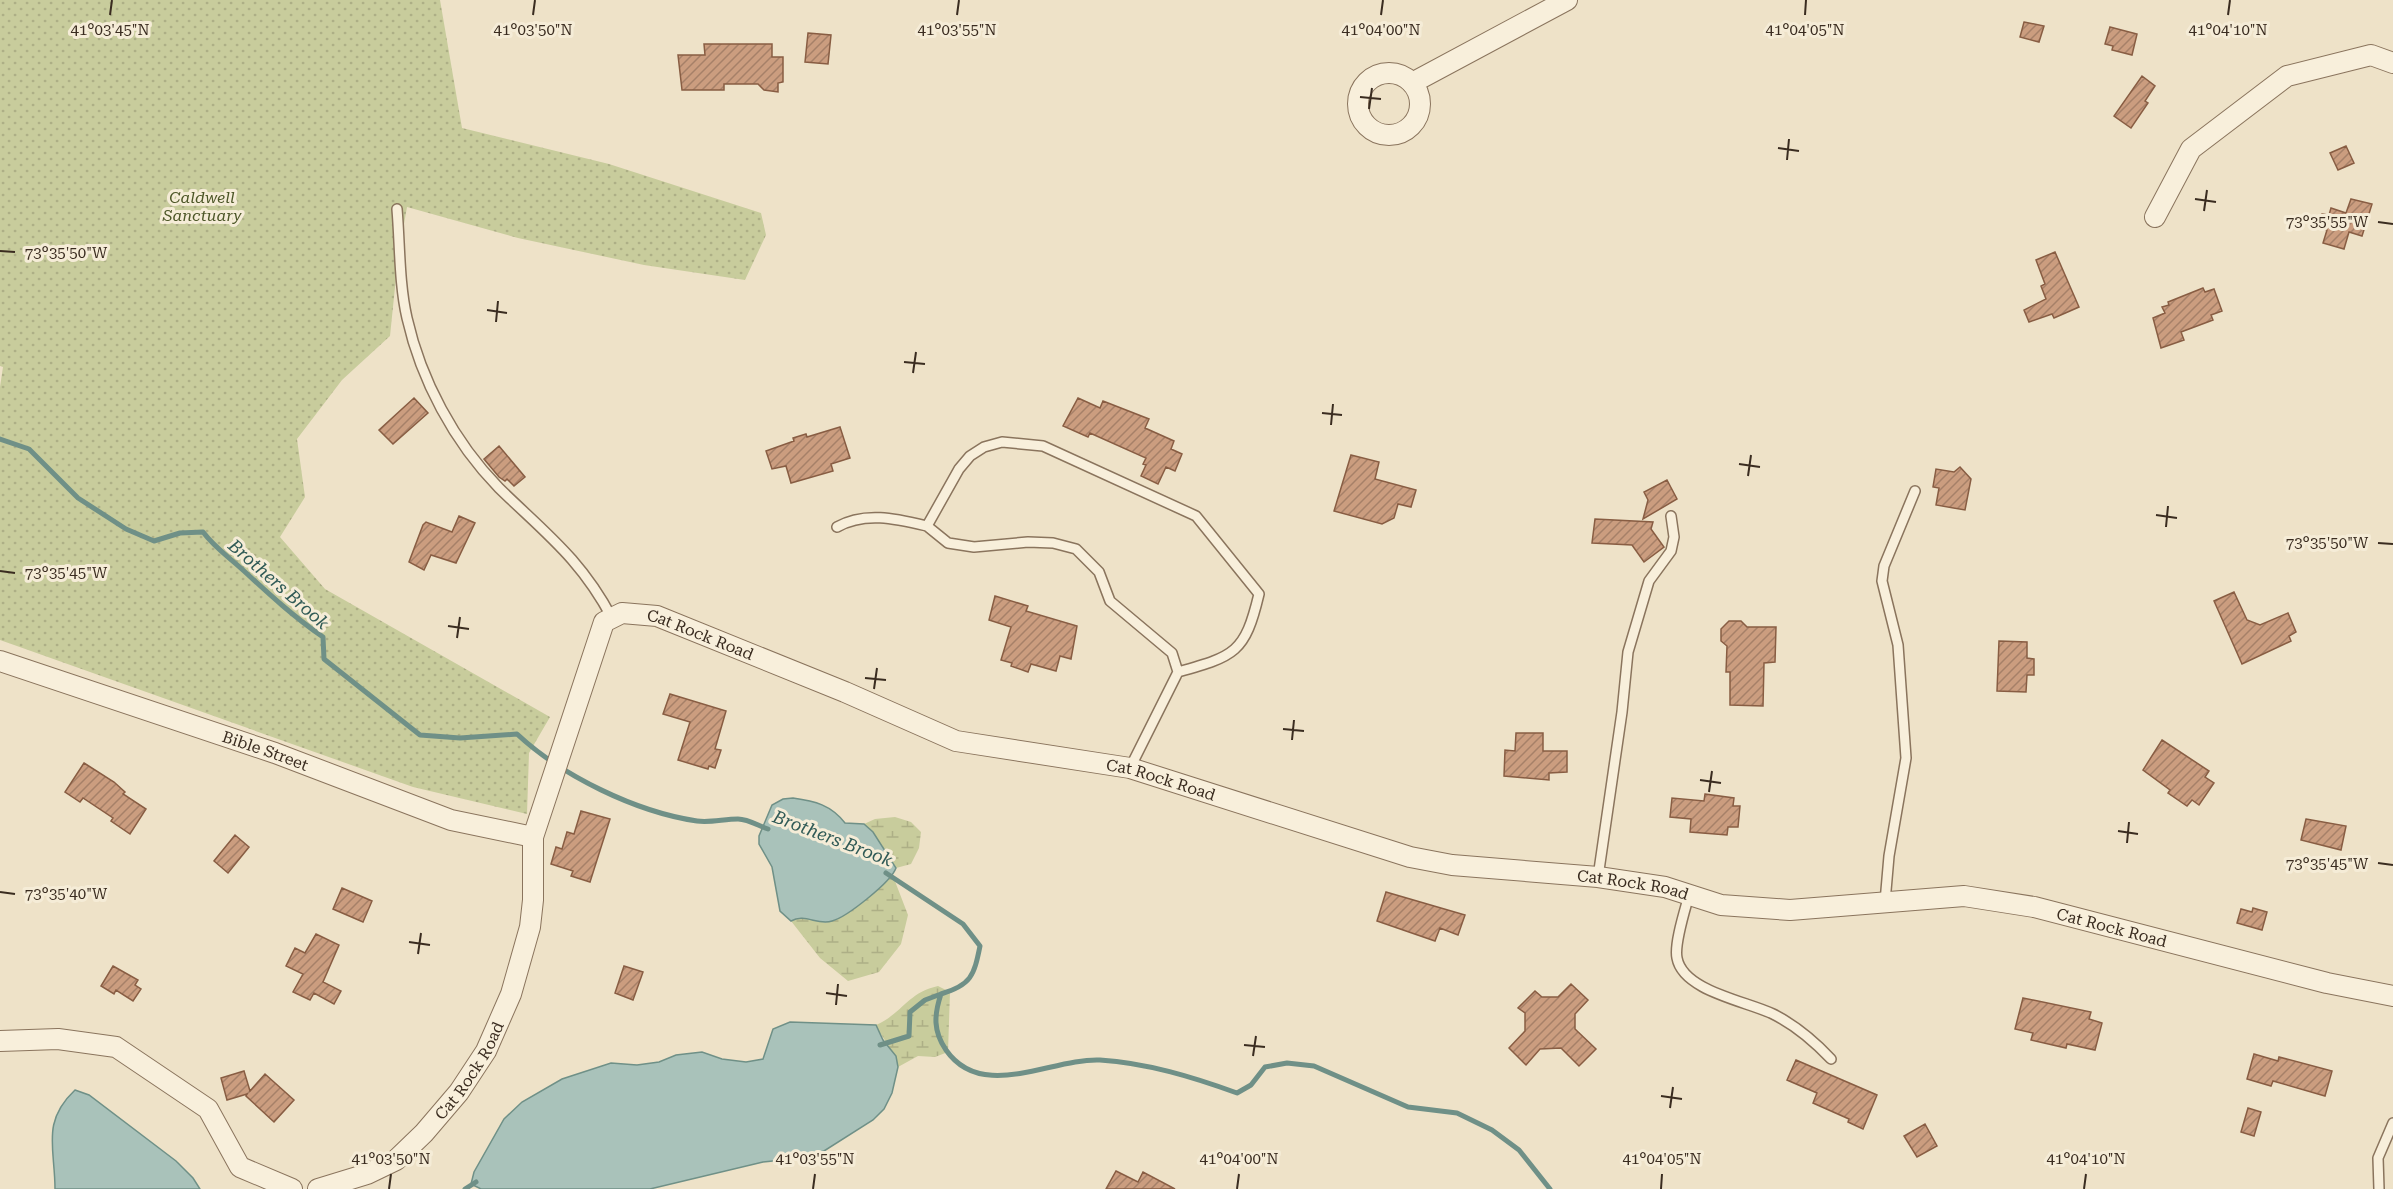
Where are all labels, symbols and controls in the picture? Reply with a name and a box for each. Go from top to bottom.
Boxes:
text: 41°03'45"N [70,21,150,39]
text: 41°03'50"N [493,21,573,39]
text: 41°03'55"N [917,21,997,39]
text: 41°04'00"N [1341,21,1421,39]
text: 41°04'05"N [1765,21,1845,39]
text: 41°04'10"N [2188,21,2268,39]
park label: Caldwell Sanctuary [162,188,242,225]
text: 73°35'55"W [2286,213,2369,231]
text: 73°35'50"W [25,244,108,262]
water label: Brothers Brook [224,534,334,634]
text: 73°35'50"W [2286,534,2369,552]
text: 73°35'45"W [25,564,108,582]
street label: Cat Rock Road [647,606,757,664]
street label: Bible Street [220,727,311,774]
street label: Cat Rock Road [1105,755,1218,804]
water label: Brothers Brook [769,805,896,871]
text: 73°35'45"W [2286,855,2369,873]
street label: Cat Rock Road [1576,866,1691,904]
text: 73°35'40"W [25,885,108,903]
street label: Cat Rock Road [2055,904,2169,951]
street label: Cat Rock Road [430,1019,507,1123]
text: 41°03'50"N [351,1150,431,1168]
text: 41°03'55"N [775,1150,855,1168]
text: 41°04'00"N [1199,1150,1279,1168]
text: 41°04'05"N [1622,1150,1702,1168]
text: 41°04'10"N [2046,1150,2126,1168]

